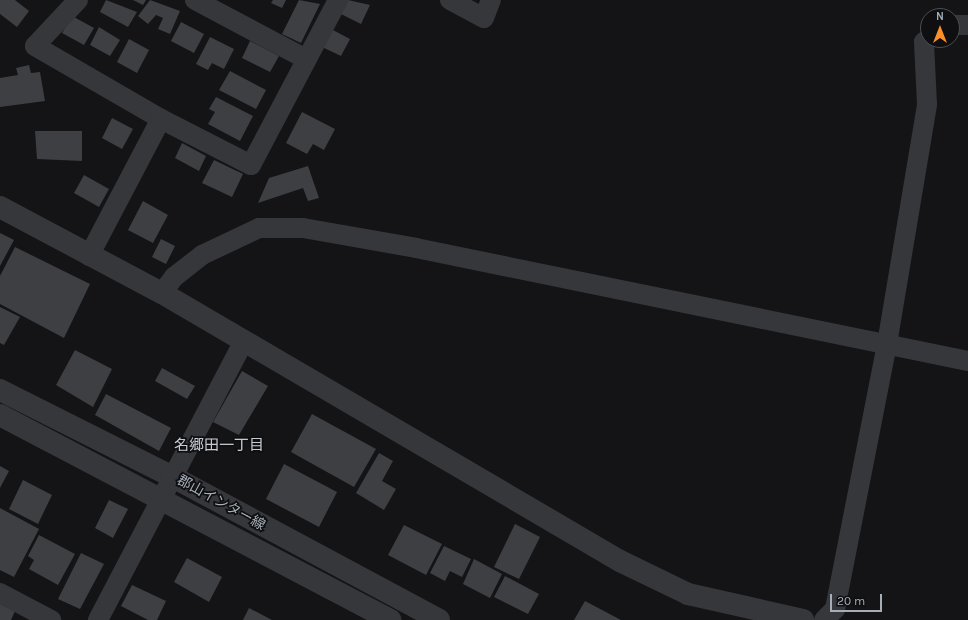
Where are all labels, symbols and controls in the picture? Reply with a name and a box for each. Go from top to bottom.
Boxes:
north arrow [920,8,960,48]
text: N [936,10,944,23]
district label: 名郷田一丁目 [174,437,264,455]
street label: 郡山インター線 [174,472,268,534]
scale bar [832,586,884,612]
text: 20 m [837,594,865,608]

